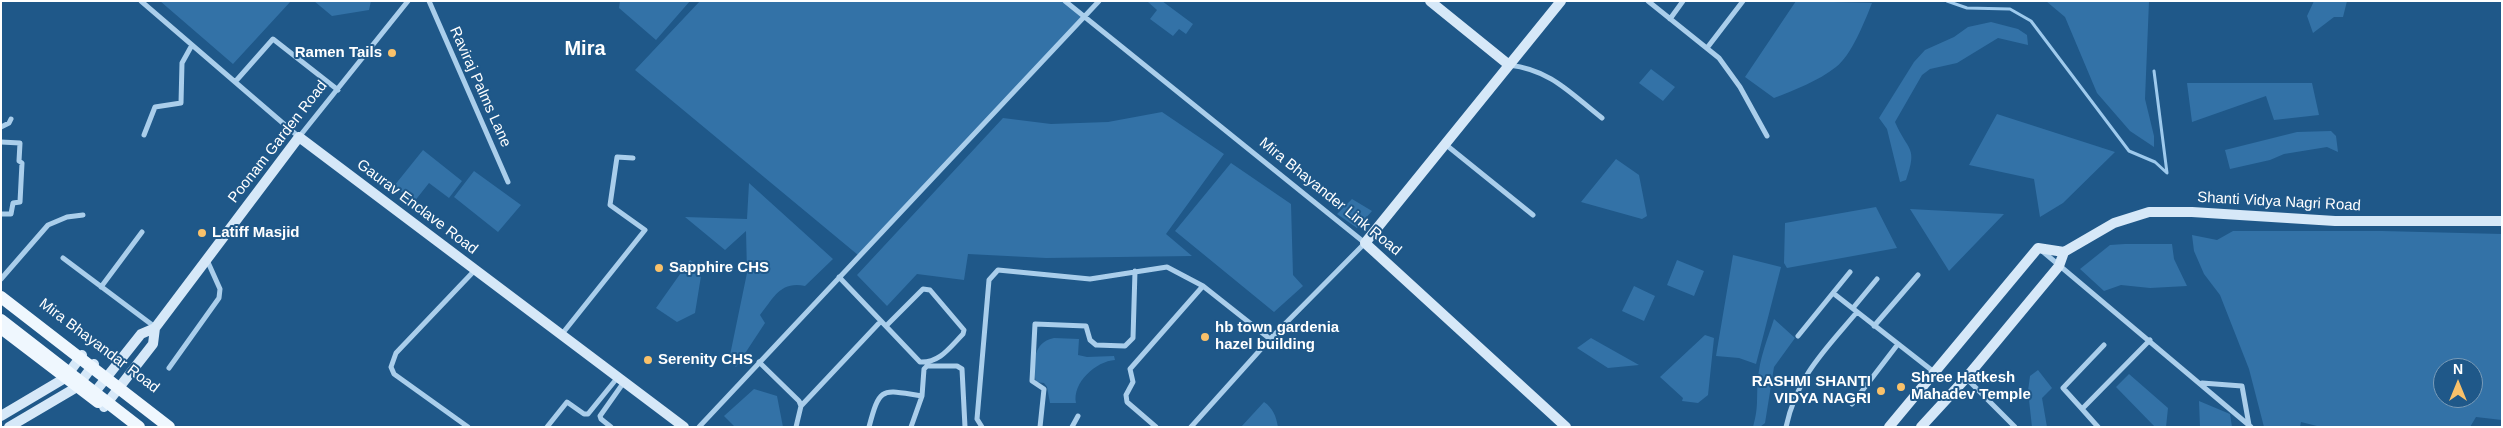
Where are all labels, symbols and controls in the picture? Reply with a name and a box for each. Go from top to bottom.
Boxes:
street label: Raviraj Palms Lane [445,24,515,150]
district label: Mira [564,37,606,61]
place label: Ramen Tails [295,44,382,62]
marker: Ramen Tails [386,47,398,59]
street label: Poonam Garden Road [225,77,331,207]
street label: Mira Bhayander Link Road [1255,134,1405,260]
street label: Gaurav Enclave Road [353,156,481,258]
street label: Shanti Vidya Nagri Road [2197,189,2361,215]
place label: Latiff Masjid [212,224,300,242]
marker: Latiff Masjid [196,227,208,239]
place label: Sapphire CHS [669,259,769,277]
marker: Sapphire CHS [653,262,665,274]
street label: Mira Bhayandar Road [35,295,163,397]
place label: hb town gardenia hazel building [1215,319,1339,354]
marker: hb town gardenia hazel building [1199,331,1211,343]
place label: Serenity CHS [658,351,753,369]
marker: Serenity CHS [642,354,654,366]
north arrow [2433,358,2483,408]
text: N [2453,361,2463,377]
place label: Shree Hatkesh Mahadev Temple [1911,369,2031,404]
place label: RASHMI SHANTI VIDYA NAGRI [1752,373,1871,408]
marker: Shree Hatkesh Mahadev Temple [1895,381,1907,393]
marker: RASHMI SHANTI VIDYA NAGRI [1875,385,1887,397]

